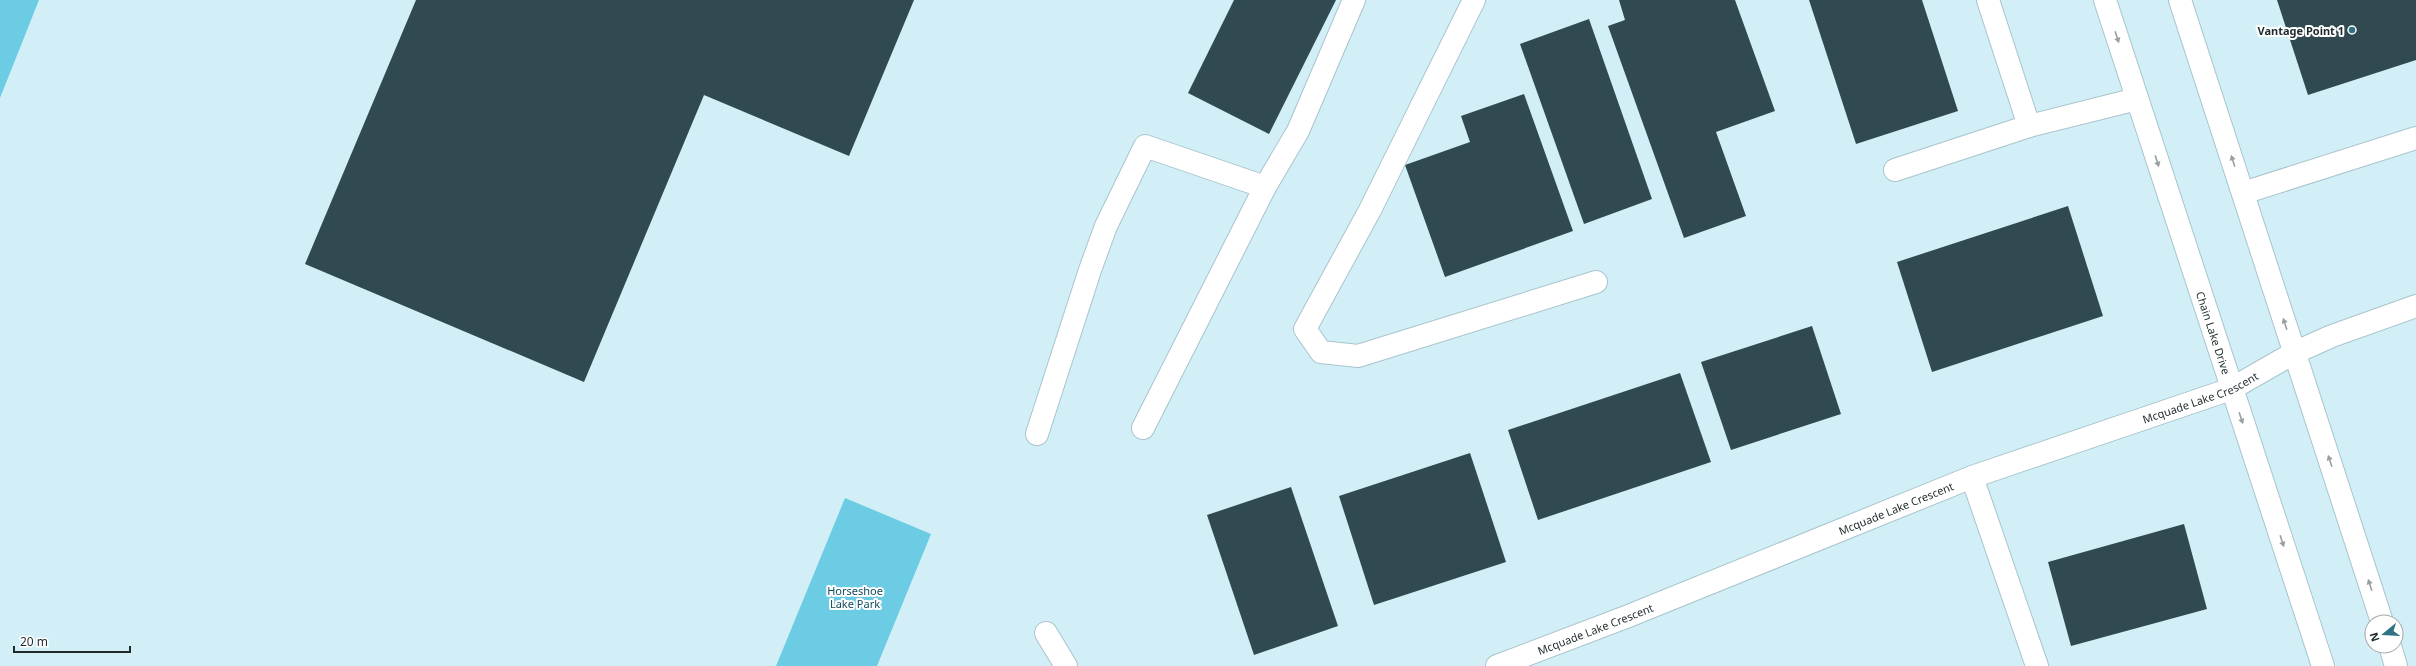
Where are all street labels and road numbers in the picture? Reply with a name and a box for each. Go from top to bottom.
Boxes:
street label: Chain Lake Drive [2193,289,2234,376]
street label: Mcquade Lake Crescent [2140,368,2260,426]
street label: Mcquade Lake Crescent [1836,478,1956,538]
street label: Mcquade Lake Crescent [1535,599,1655,658]

